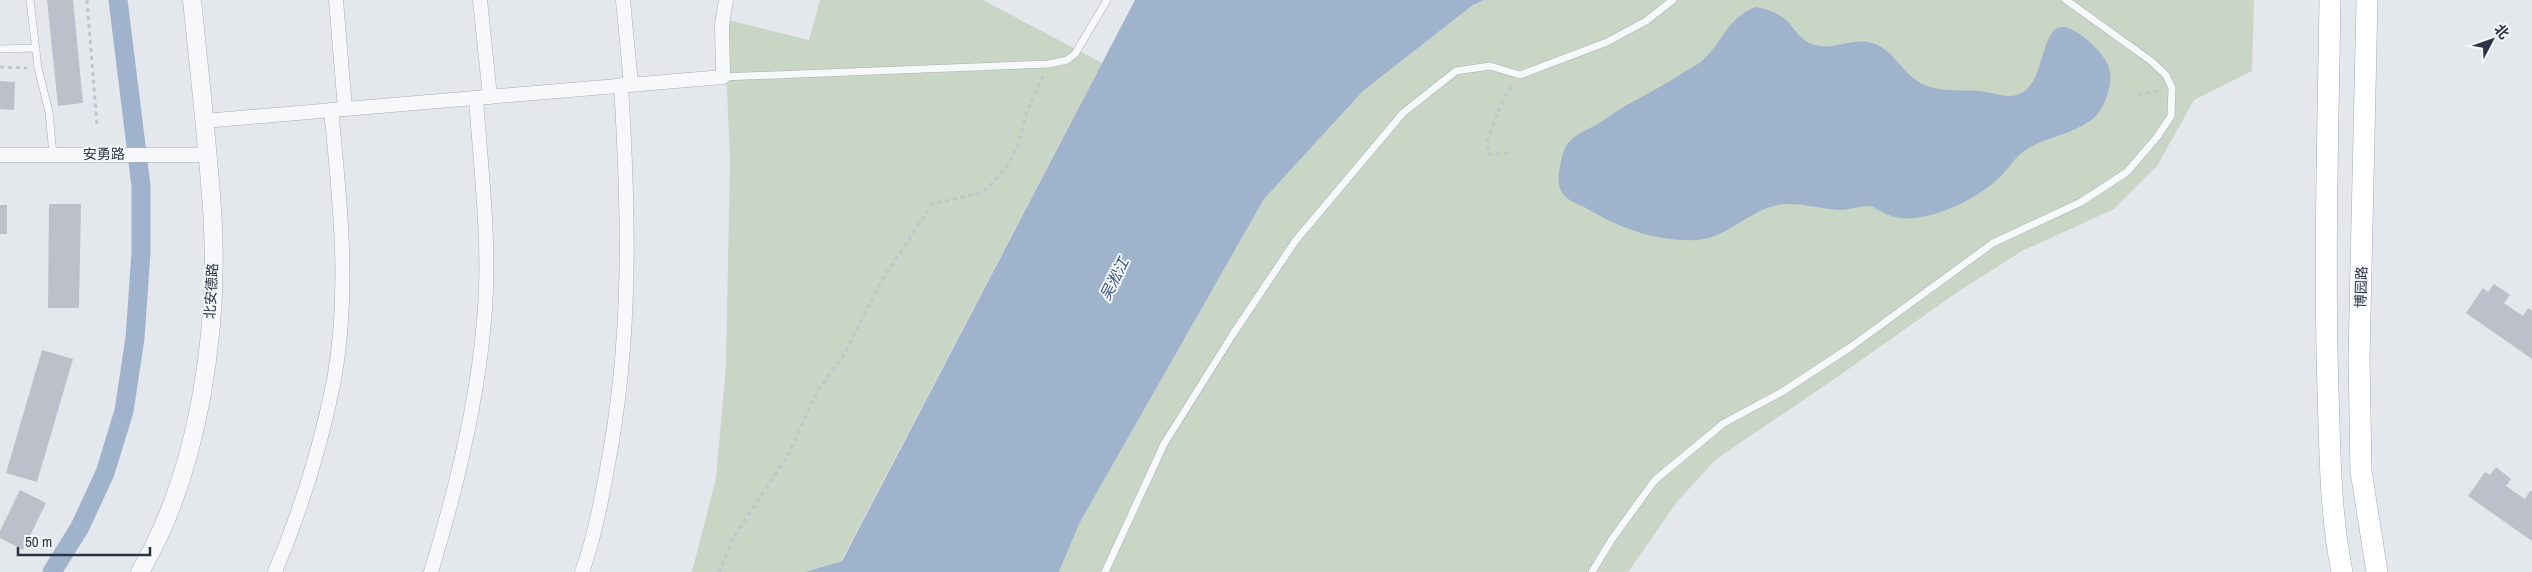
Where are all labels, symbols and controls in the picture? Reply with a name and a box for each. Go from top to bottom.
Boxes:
north arrow [2467,15,2517,65]
text: 北 [2490,20,2513,43]
street label: 安勇路 [83,145,125,163]
water label: 吴淞江 [1094,252,1134,304]
street label: 北安德路 [201,263,221,319]
street label: 博园路 [2351,266,2371,308]
scale bar [18,524,150,556]
text: 50 m [25,531,52,552]

